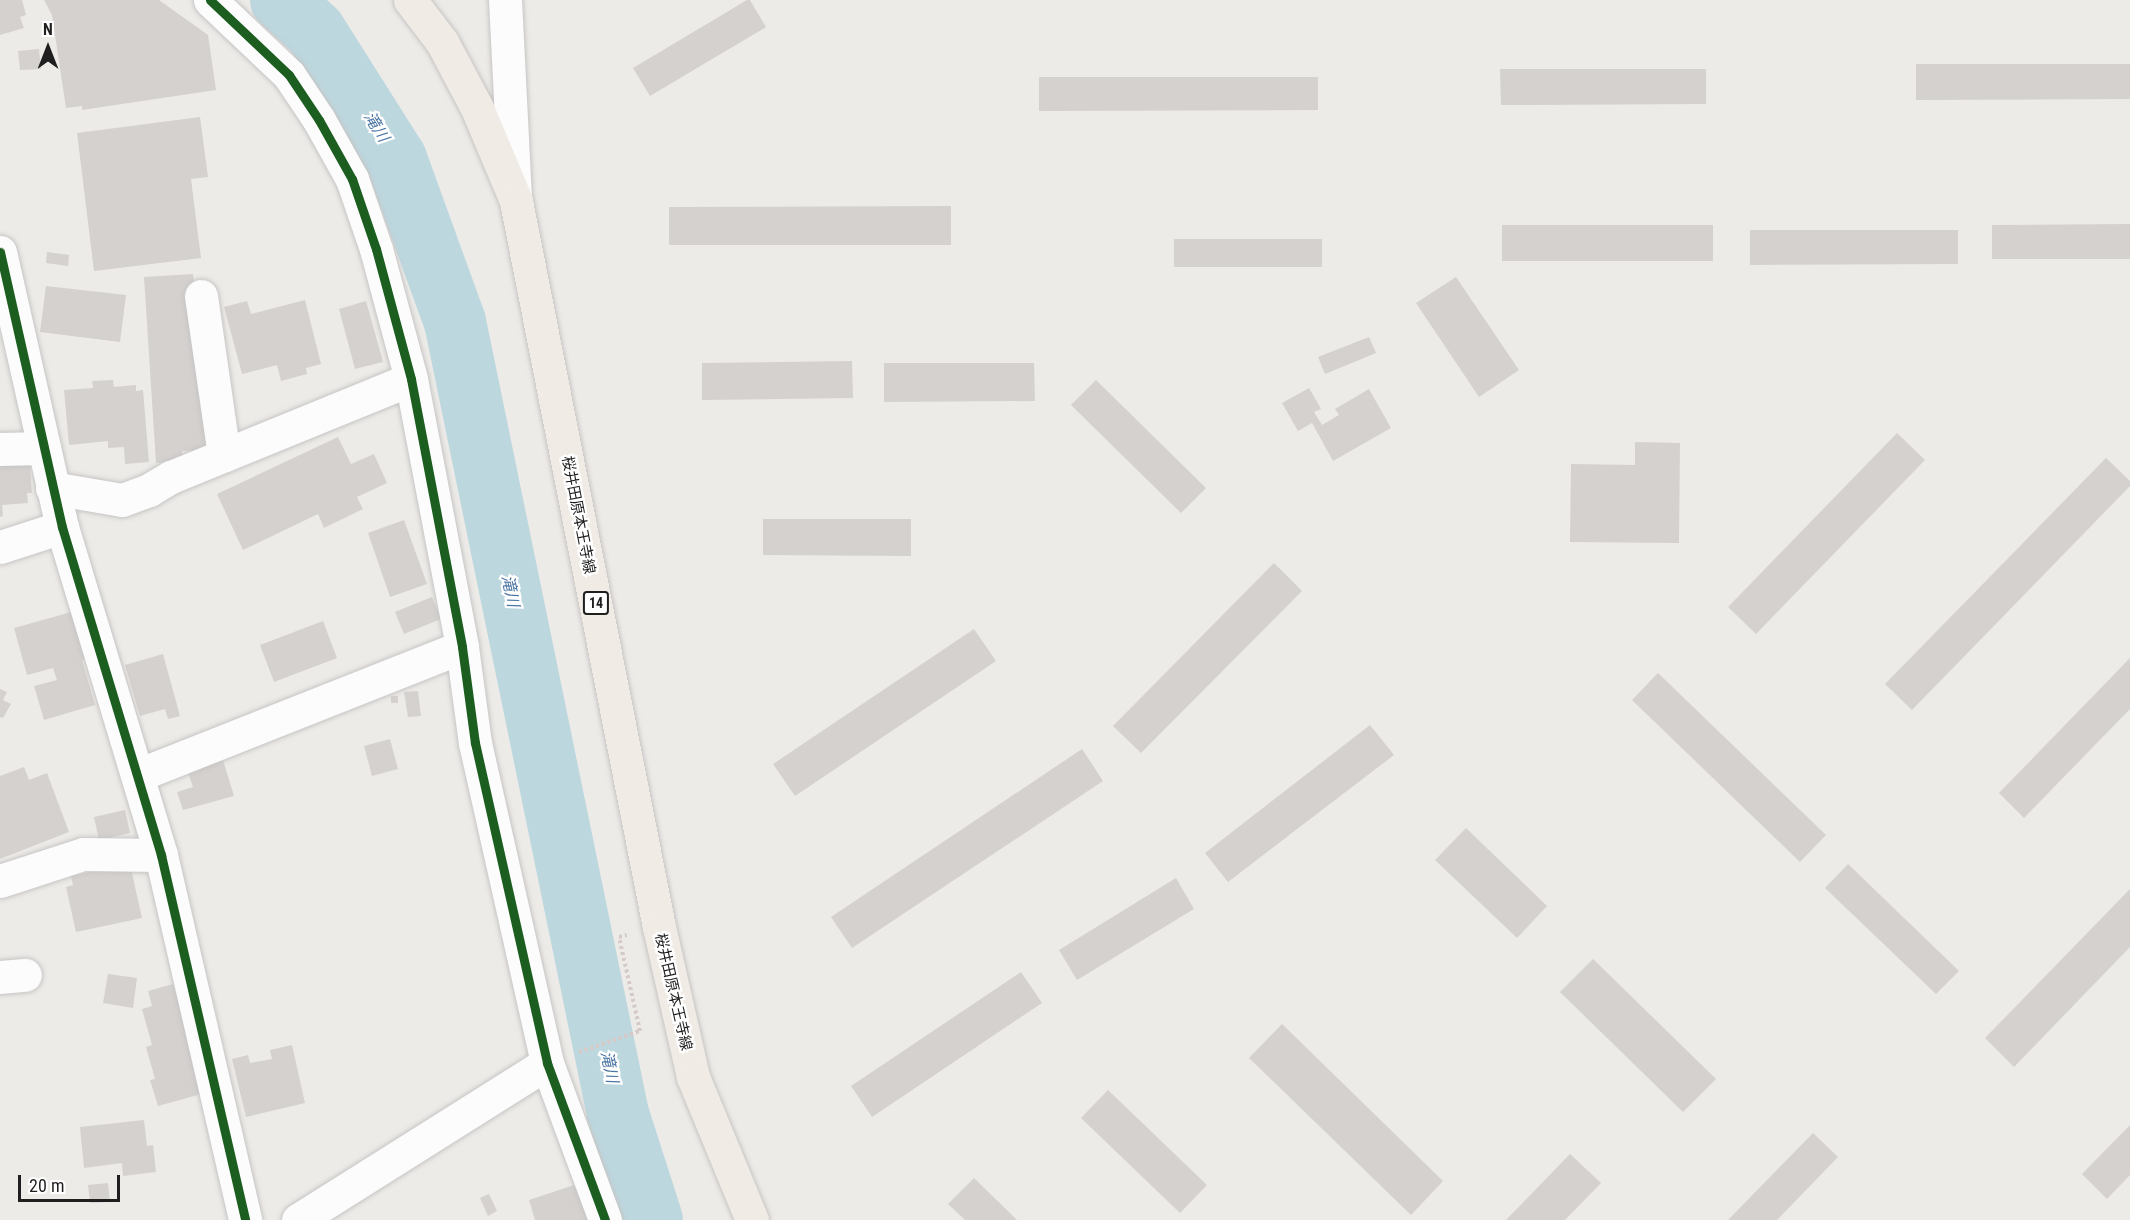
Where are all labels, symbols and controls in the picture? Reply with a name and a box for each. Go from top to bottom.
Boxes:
north arrow [18,18,78,78]
text: N [43,20,53,39]
water label: 滝川 [359,108,393,146]
street label: 桜井田原本王寺線 [558,454,598,576]
water label: 滝川 [497,573,523,609]
road number: 14 [582,592,610,614]
street label: 桜井田原本王寺線 [651,932,695,1052]
water label: 滝川 [596,1049,622,1085]
scale bar [21,1163,123,1201]
text: 20 m [29,1175,64,1196]

